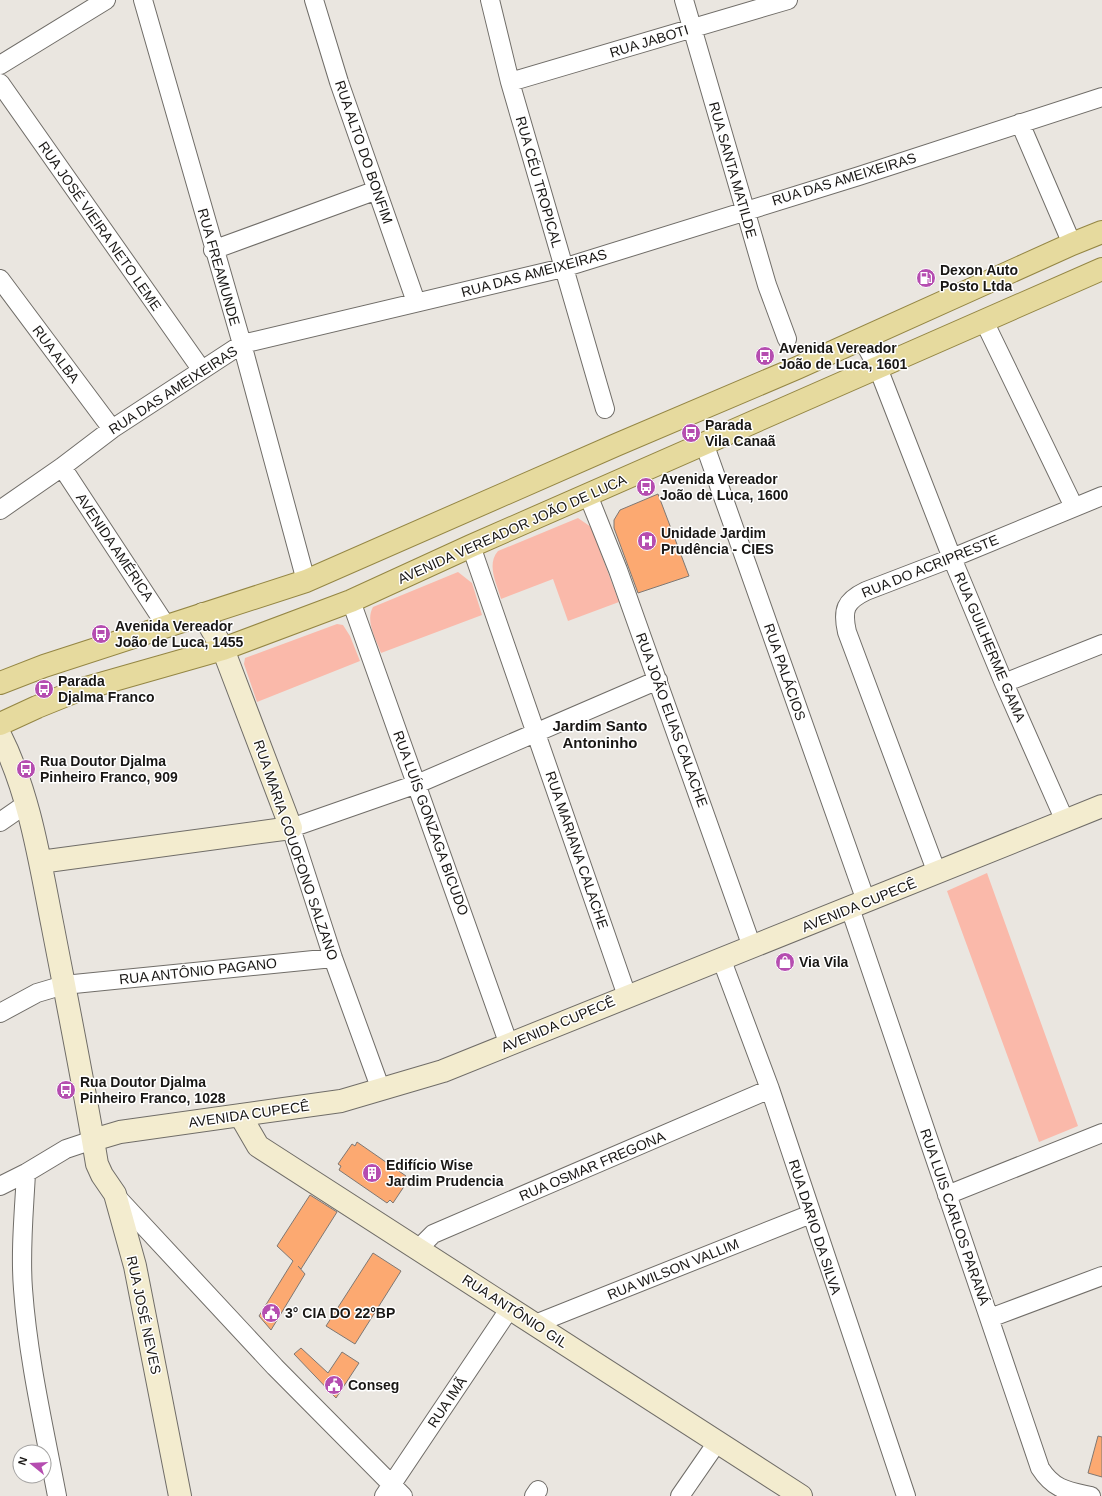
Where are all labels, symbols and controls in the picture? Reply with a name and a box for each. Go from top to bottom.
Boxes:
street label: RUA JABOTI [608,21,690,61]
street label: RUA ALTO DO BONFIM [332,78,396,226]
street label: RUA SANTA MATILDE [706,100,760,240]
street label: RUA CÉU TROPICAL [513,114,565,250]
street label: RUA JOSÉ VIEIRA NETO LEME [35,138,165,314]
street label: RUA DAS AMEIXEIRAS [770,149,918,209]
street label: RUA FREAMUNDE [195,206,243,328]
street label: RUA DAS AMEIXEIRAS [459,246,609,300]
place label: Dexon Auto Posto Ltda [940,262,1018,294]
fuel station icon: Dexon Auto Posto Ltda [915,267,937,289]
street label: RUA ALBA [29,322,83,386]
place label: Avenida Vereador João de Luca, 1601 [779,340,908,372]
street label: RUA DAS AMEIXEIRAS [106,342,240,438]
bus stop icon: Avenida Vereador João de Luca, 1601 [754,345,776,367]
place label: Parada Vila Canaã [705,417,776,449]
bus stop icon: Parada Vila Canaã [680,422,702,444]
street label: AVENIDA VEREADOR JOÃO DE LUCA [395,471,629,587]
place label: Avenida Vereador João de Luca, 1600 [660,471,789,503]
bus stop icon: Avenida Vereador João de Luca, 1600 [635,476,657,498]
street label: AVENIDA AMÉRICA [73,490,157,604]
place label: Unidade Jardim Prudência - CIES [661,525,774,557]
hospital icon: Unidade Jardim Prudência - CIES [636,530,658,552]
street label: RUA DO ACRIPRESTE [859,531,1001,601]
street label: RUA GUILHERME GAMA [951,570,1029,725]
place label: Avenida Vereador João de Luca, 1455 [115,618,244,650]
street label: RUA PALÁCIOS [761,621,809,723]
bus stop icon: Avenida Vereador João de Luca, 1455 [90,623,112,645]
street label: RUA JOÃO ELIAS CALACHE [633,631,711,809]
place label: Parada Djalma Franco [58,673,154,705]
bus stop icon: Parada Djalma Franco [33,678,55,700]
district label: Jardim Santo Antoninho [552,717,648,751]
street label: RUA LUÍS GONZAGA BICUDO [390,729,472,918]
street label: RUA MARIA COUOFONO SALZANO [251,738,341,962]
place label: Rua Doutor Djalma Pinheiro Franco, 909 [40,753,178,785]
bus stop icon: Rua Doutor Djalma Pinheiro Franco, 909 [15,758,37,780]
street label: RUA MARIANA CALACHE [542,769,612,931]
street label: AVENIDA CUPECÊ [799,875,919,935]
shop icon: Via Vila [774,951,796,973]
place label: Via Vila [799,954,849,970]
street label: RUA ANTÔNIO PAGANO [118,955,278,987]
street label: AVENIDA CUPECÊ [499,993,617,1055]
place label: Rua Doutor Djalma Pinheiro Franco, 1028 [80,1074,226,1106]
bus stop icon: Rua Doutor Djalma Pinheiro Franco, 1028 [55,1079,77,1101]
street label: AVENIDA CUPECÊ [188,1098,310,1130]
street label: RUA LUIS CARLOS PARANÁ [917,1127,993,1308]
street label: RUA OSMAR FREGONA [517,1128,668,1204]
place label: Edifício Wise Jardim Prudencia [386,1157,504,1189]
street label: RUA DARIO DA SILVA [786,1157,845,1297]
building icon: Edifício Wise Jardim Prudencia [361,1162,383,1184]
street label: RUA WILSON VALLIM [605,1235,741,1303]
street label: RUA JOSÉ NEVES [124,1254,164,1376]
street label: RUA ANTÔNIO GIL [459,1271,571,1351]
public building icon: 3° CIA DO 22°BP [260,1302,282,1324]
place label: 3° CIA DO 22°BP [285,1305,395,1321]
street label: RUA IMÃ [424,1373,470,1430]
public building icon: Conseg [323,1374,345,1396]
place label: Conseg [348,1377,399,1393]
north arrow [12,1444,52,1484]
text: N [16,1455,29,1467]

